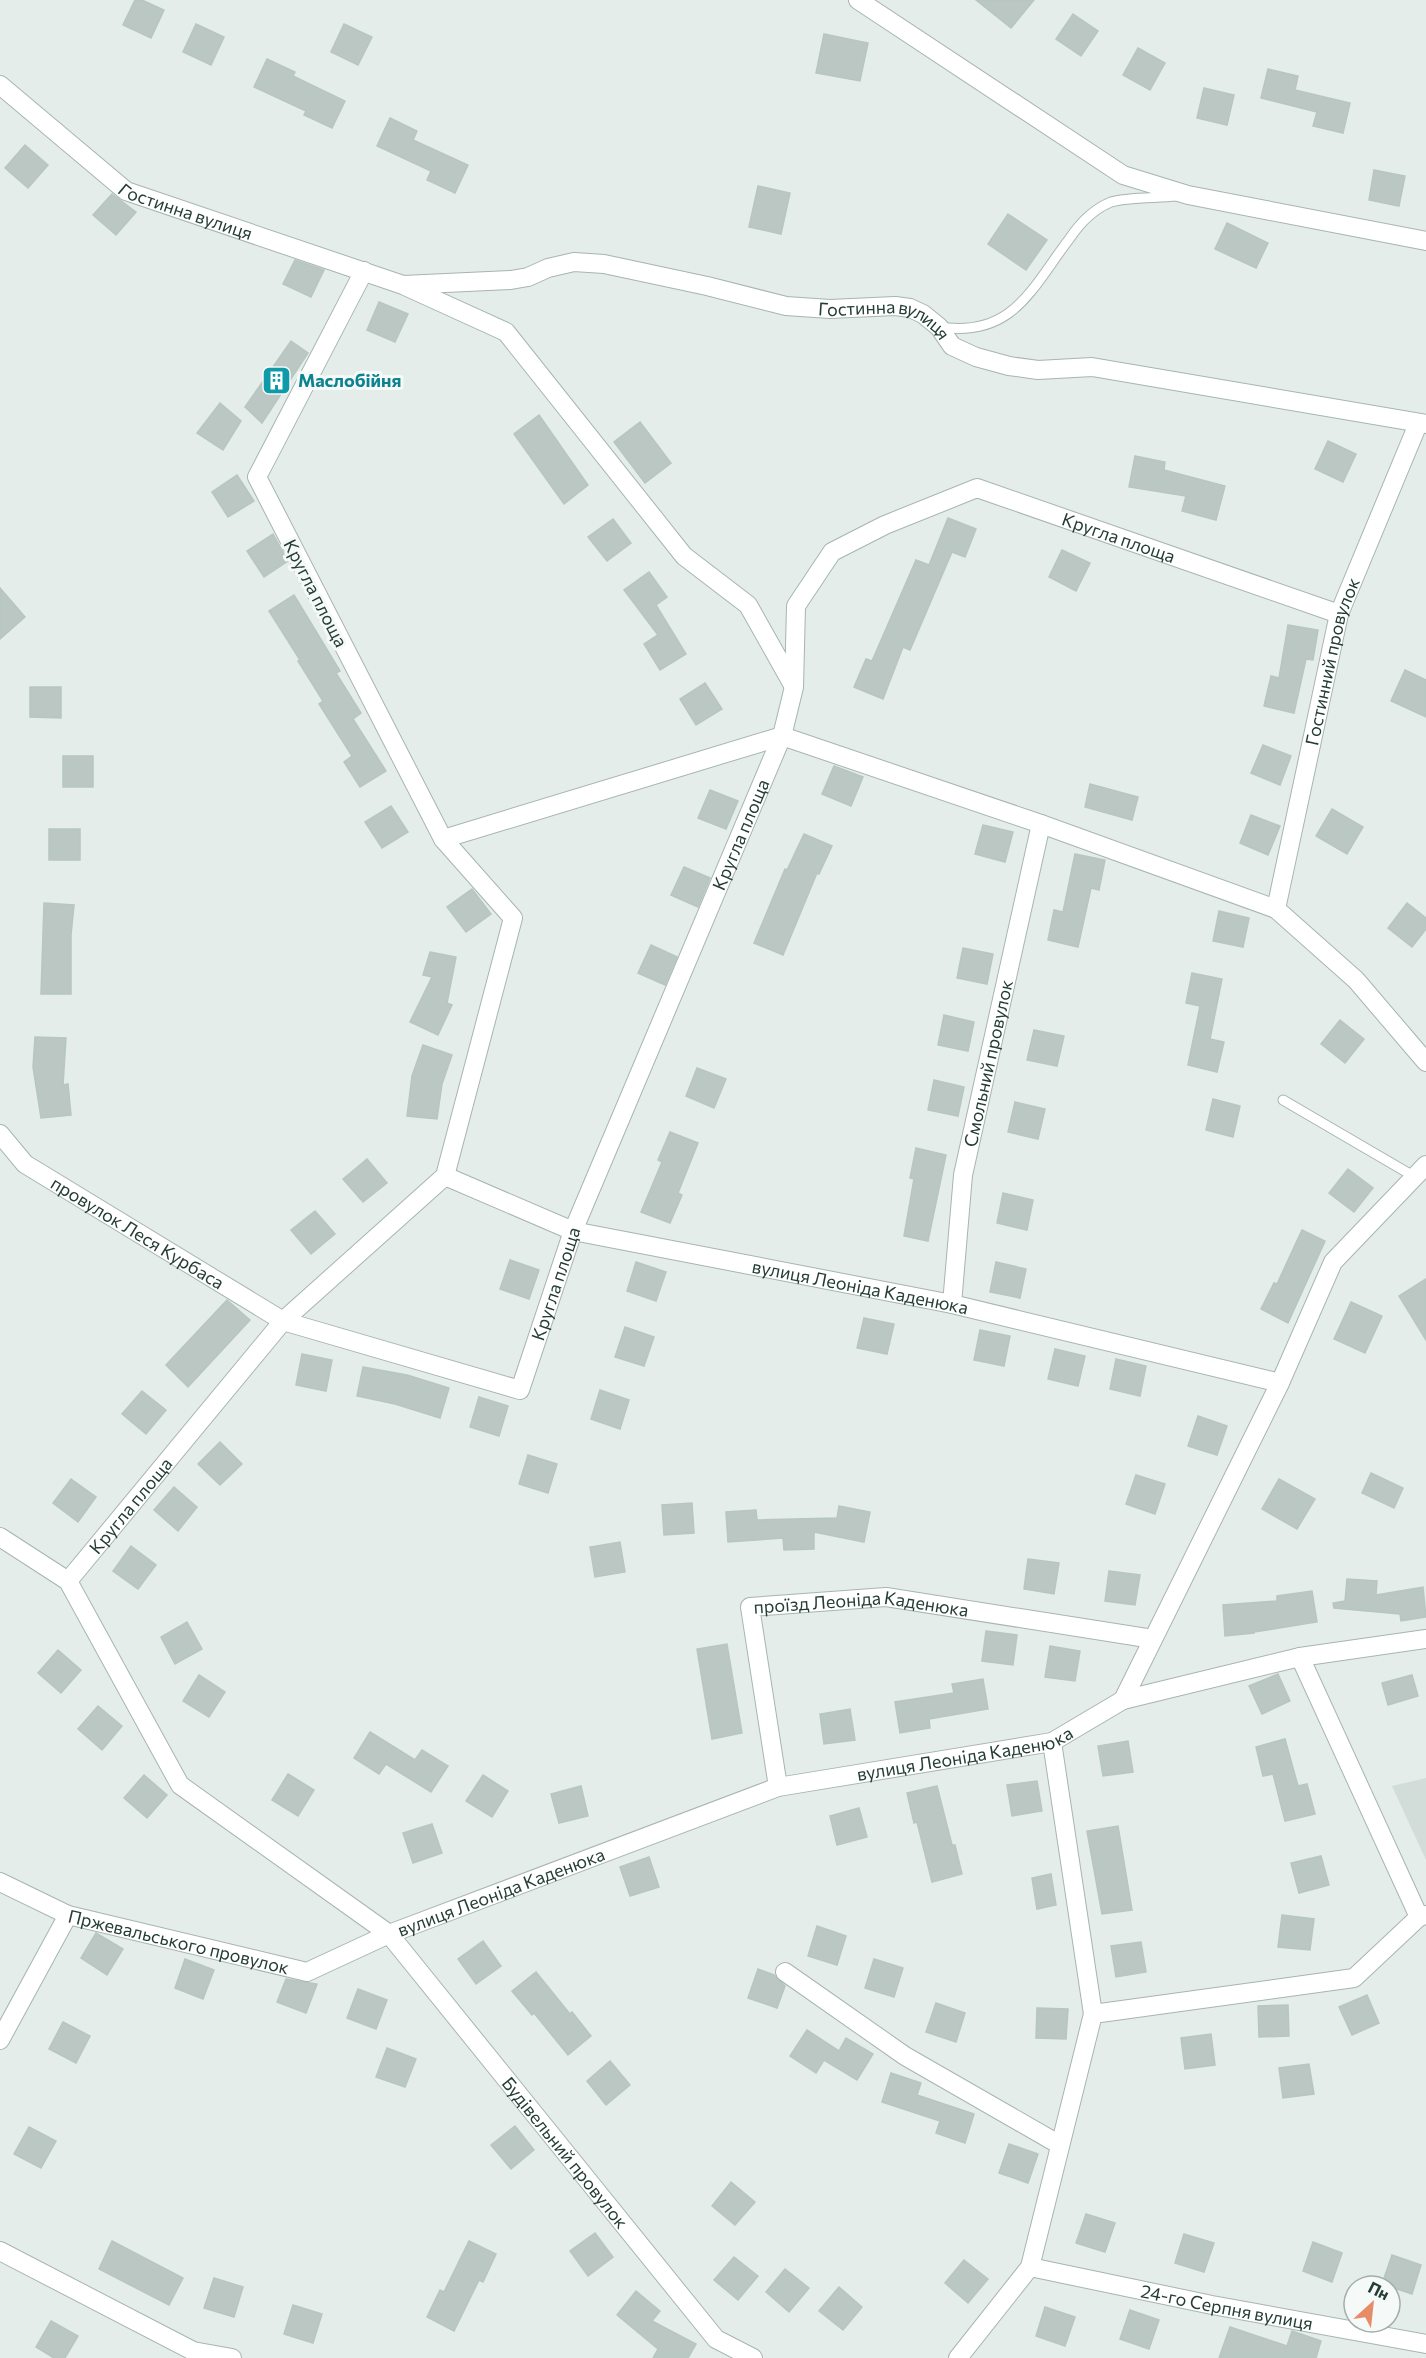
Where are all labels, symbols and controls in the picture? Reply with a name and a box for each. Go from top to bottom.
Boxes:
street label: Гостинна вулиця [114,178,256,244]
street label: Гостинна вулиця [817,295,955,343]
building icon: Маслобійня [261,364,293,396]
place label: Маслобійня [298,369,401,391]
street label: Кругла площа [1059,508,1178,567]
street label: Кругла площа [279,535,353,651]
street label: Гостинний провулок [1300,574,1364,747]
street label: Кругла площа [707,776,774,893]
street label: Смольний провулок [959,977,1017,1149]
street label: провулок Леся Курбаса [47,1172,228,1294]
street label: Кругла площа [526,1224,585,1343]
street label: вулиця Леоніда Каденюка [750,1255,971,1319]
street label: Кругла площа [84,1453,177,1558]
street label: проїзд Леоніда Каденюка [753,1586,970,1621]
street label: вулиця Леоніда Каденюка [855,1721,1077,1785]
street label: вулиця Леоніда Каденюка [394,1843,608,1941]
street label: Пржевальського провулок [66,1904,292,1978]
street label: Будівельний провулок [498,2072,633,2233]
north arrow [1342,2274,1402,2334]
text: Пн [1365,2277,1393,2303]
street label: 24-го Серпня вулиця [1139,2279,1315,2334]

